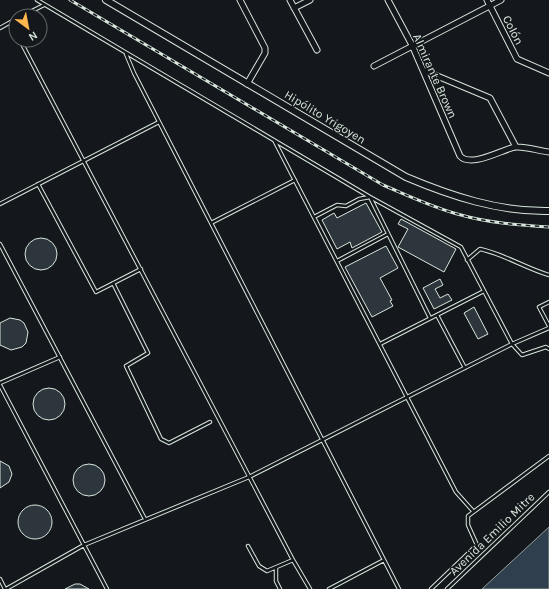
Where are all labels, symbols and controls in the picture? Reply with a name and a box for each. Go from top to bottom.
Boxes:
north arrow [8,8,48,48]
street label: Colón [500,13,526,47]
text: N [26,28,40,44]
street label: Almirante Brown [410,32,460,120]
street label: Hipólito Yrigoyen [282,87,368,147]
street label: Avenida Emilio Mitre [447,490,537,578]

